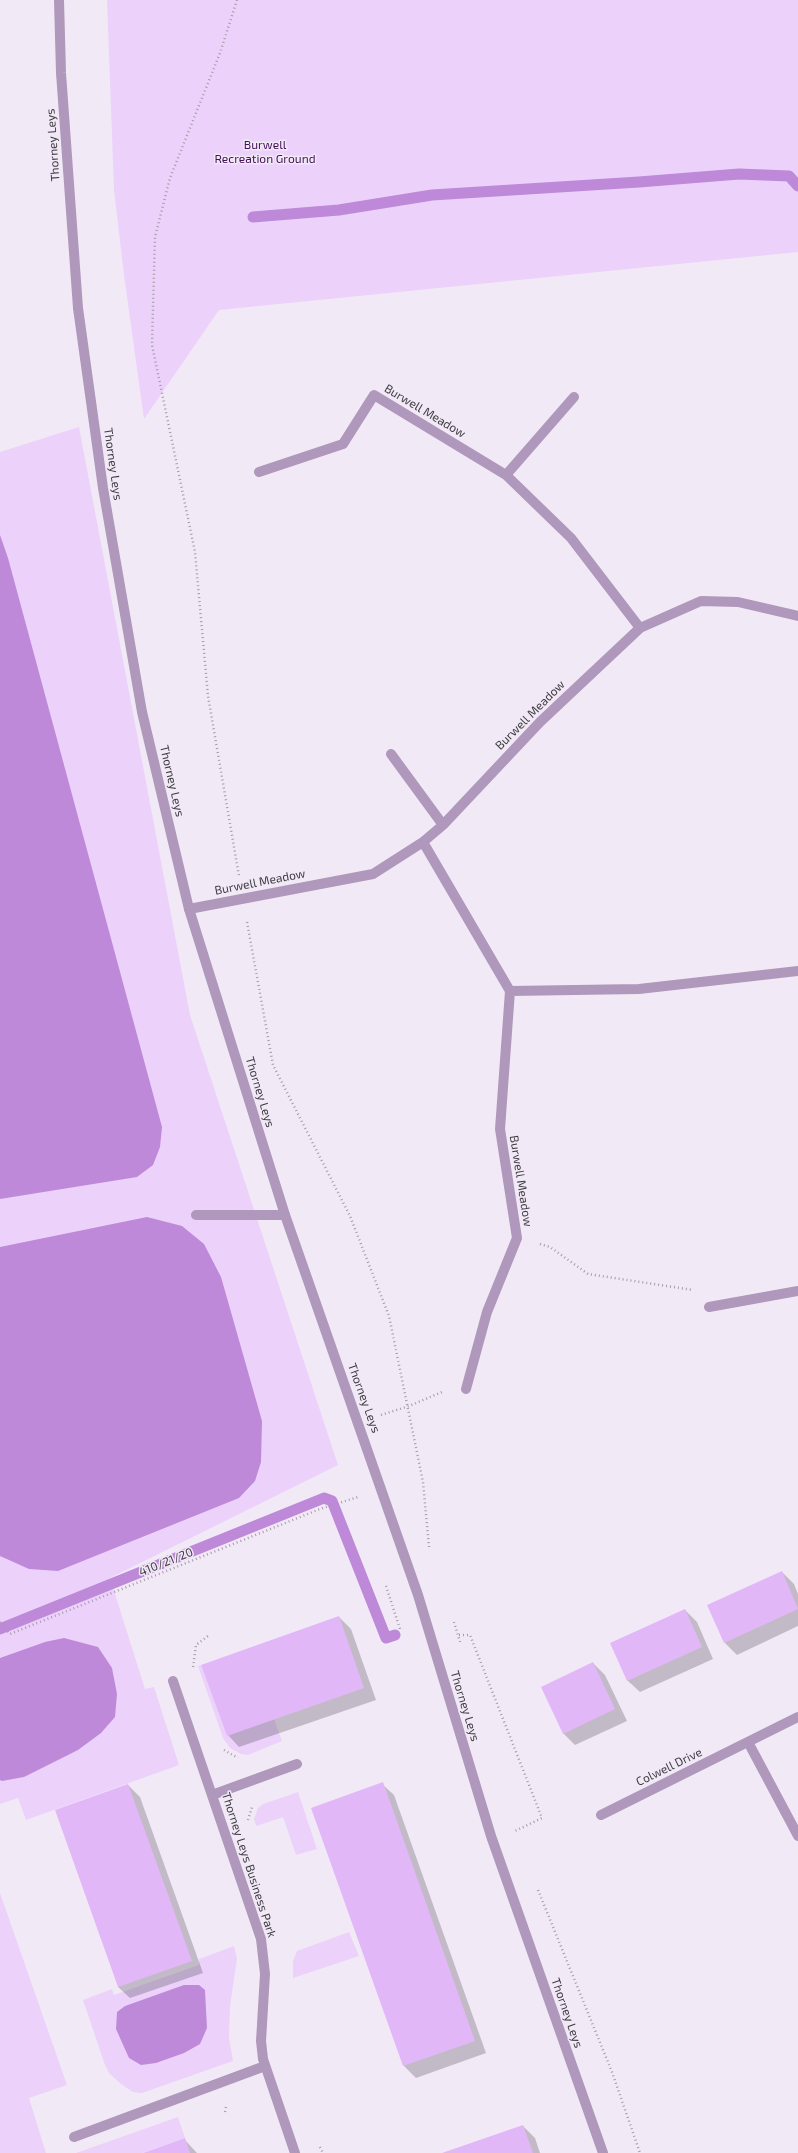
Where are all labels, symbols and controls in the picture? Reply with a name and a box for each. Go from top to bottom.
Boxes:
street label: Thorney Leys [43,108,63,182]
park label: Burwell Recreation Ground [214,138,316,166]
street label: Burwell Meadow [382,381,468,441]
street label: Thorney Leys [101,427,125,501]
street label: Burwell Meadow [492,677,568,753]
street label: Thorney Leys [157,744,187,818]
street label: Burwell Meadow [213,866,307,898]
street label: Thorney Leys [242,1055,278,1129]
street label: Burwell Meadow [507,1134,535,1228]
street label: Thorney Leys [345,1361,383,1435]
street label: 410/21/20 [137,1545,195,1579]
street label: Thorney Leys [447,1669,483,1743]
street label: Colwell Drive [634,1745,704,1789]
street label: Thorney Leys Business Park [219,1791,279,1939]
street label: Thorney Leys [548,1976,586,2050]

